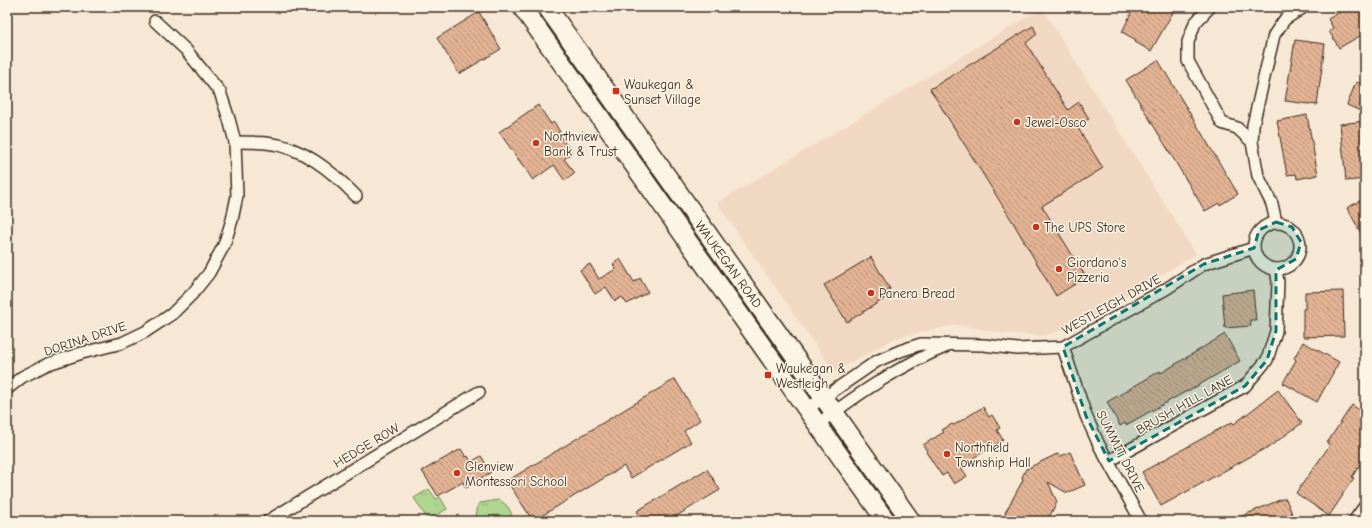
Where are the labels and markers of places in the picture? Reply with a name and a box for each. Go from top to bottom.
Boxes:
place label: Waukegan & Sunset Village [624,77,701,107]
marker: Waukegan & Sunset Village [611,86,621,96]
place label: Jewel-Osco [1025,115,1087,130]
marker: Jewel-Osco [1012,117,1022,127]
place label: Northview Bank & Trust [544,129,618,159]
marker: Northview Bank & Trust [531,138,541,148]
place label: The UPS Store [1044,220,1126,235]
marker: The UPS Store [1031,222,1041,232]
place label: Giordano's Pizzeria [1067,255,1127,285]
marker: Giordano's Pizzeria [1054,264,1064,274]
place label: Panera Bread [879,286,955,301]
marker: Panera Bread [866,288,876,298]
place label: Waukegan & Westleigh [776,361,846,391]
marker: Waukegan & Westleigh [763,370,773,380]
place label: Northfield Township Hall [955,440,1031,470]
marker: Northfield Township Hall [942,449,952,459]
place label: Glenview Montessori School [465,459,567,489]
marker: Glenview Montessori School [452,468,462,478]

